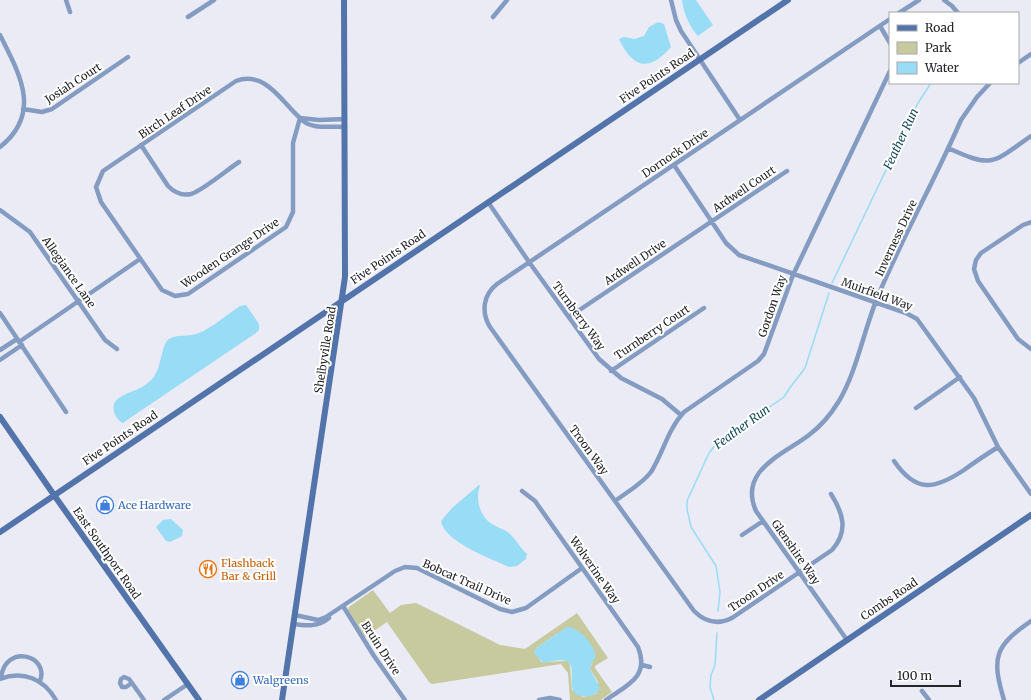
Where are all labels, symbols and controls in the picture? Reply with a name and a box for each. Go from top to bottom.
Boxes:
legend [889,12,1019,84]
text: Road [925,20,954,35]
text: Park [925,40,952,55]
street label: Five Points Road [617,46,697,106]
street label: Josiah Court [41,59,104,107]
text: Water [924,60,960,75]
street label: Birch Leaf Drive [136,82,214,141]
water label: Feather Run [879,106,921,173]
street label: Dornock Drive [639,125,711,180]
street label: Ardwell Court [709,162,779,216]
street label: Inverness Drive [872,197,920,279]
street label: Wooden Grange Drive [177,215,282,292]
street label: Five Points Road [348,227,428,287]
street label: Allegiance Lane [39,233,99,311]
street label: Ardwell Drive [600,236,669,288]
street label: Gordon Way [755,273,789,339]
street label: Muirfield Way [839,275,915,314]
street label: Turnberry Way [550,279,609,353]
street label: Turnberry Court [612,301,693,362]
street label: Shelbyville Road [311,305,339,394]
water label: Feather Run [710,401,773,453]
street label: Five Points Road [80,408,160,468]
street label: Troon Way [566,422,612,478]
shop icon: Ace Hardware [95,495,115,515]
place label: Ace Hardware [117,498,191,512]
street label: East Southport Road [70,504,144,602]
street label: Glenshire Way [768,517,824,588]
street label: Wolverine Way [566,533,624,607]
place label: Flashback Bar & Grill [221,556,277,583]
street label: Bobcat Trail Drive [420,556,514,608]
restaurant icon: Flashback Bar & Grill [198,559,218,579]
street label: Troon Drive [726,567,787,615]
street label: Combs Road [858,575,920,623]
street label: Bruin Drive [358,619,404,678]
scale bar [891,662,960,688]
text: 100 m [897,668,932,683]
shop icon: Walgreens [230,670,250,690]
place label: Walgreens [252,673,309,687]

